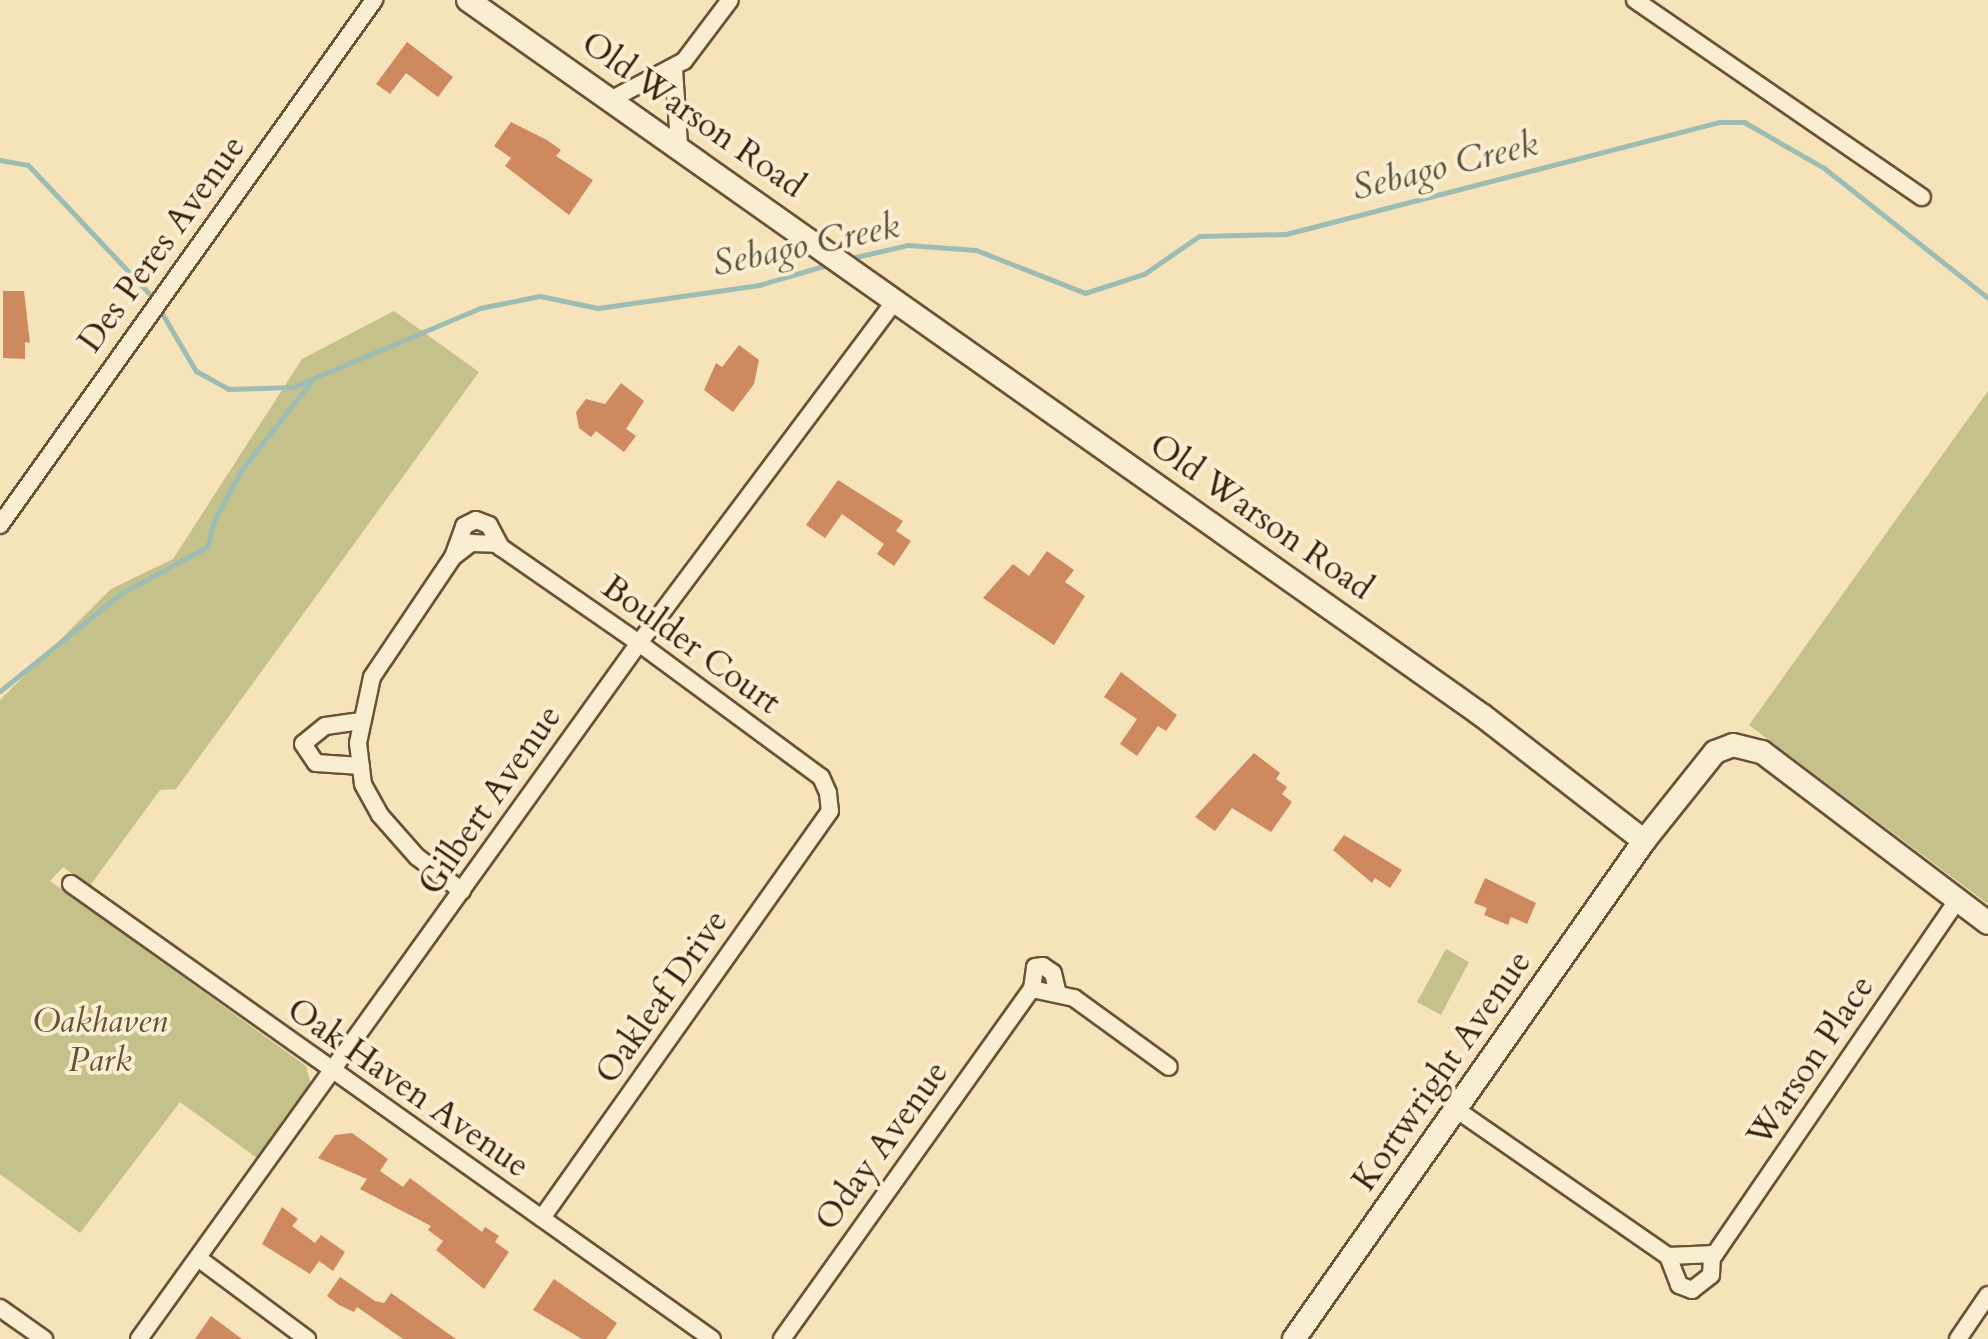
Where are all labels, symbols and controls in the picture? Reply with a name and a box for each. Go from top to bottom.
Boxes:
street label: Old Warson Road [574,23,812,207]
water label: Sebago Creek [1348,122,1542,210]
street label: Des Peres Avenue [70,128,254,360]
water label: Sebago Creek [709,204,903,286]
street label: Old Warson Road [1142,425,1380,609]
street label: Boulder Court [594,567,788,723]
street label: Gilbert Avenue [410,698,570,902]
street label: Oakleaf Drive [587,902,737,1092]
street label: Kortwright Avenue [1344,943,1540,1199]
street label: Warson Place [1739,968,1883,1154]
street label: Oak Haven Avenue [279,989,537,1187]
park label: Oakhaven Park [32,1001,168,1080]
street label: Oday Avenue [807,1053,957,1239]

